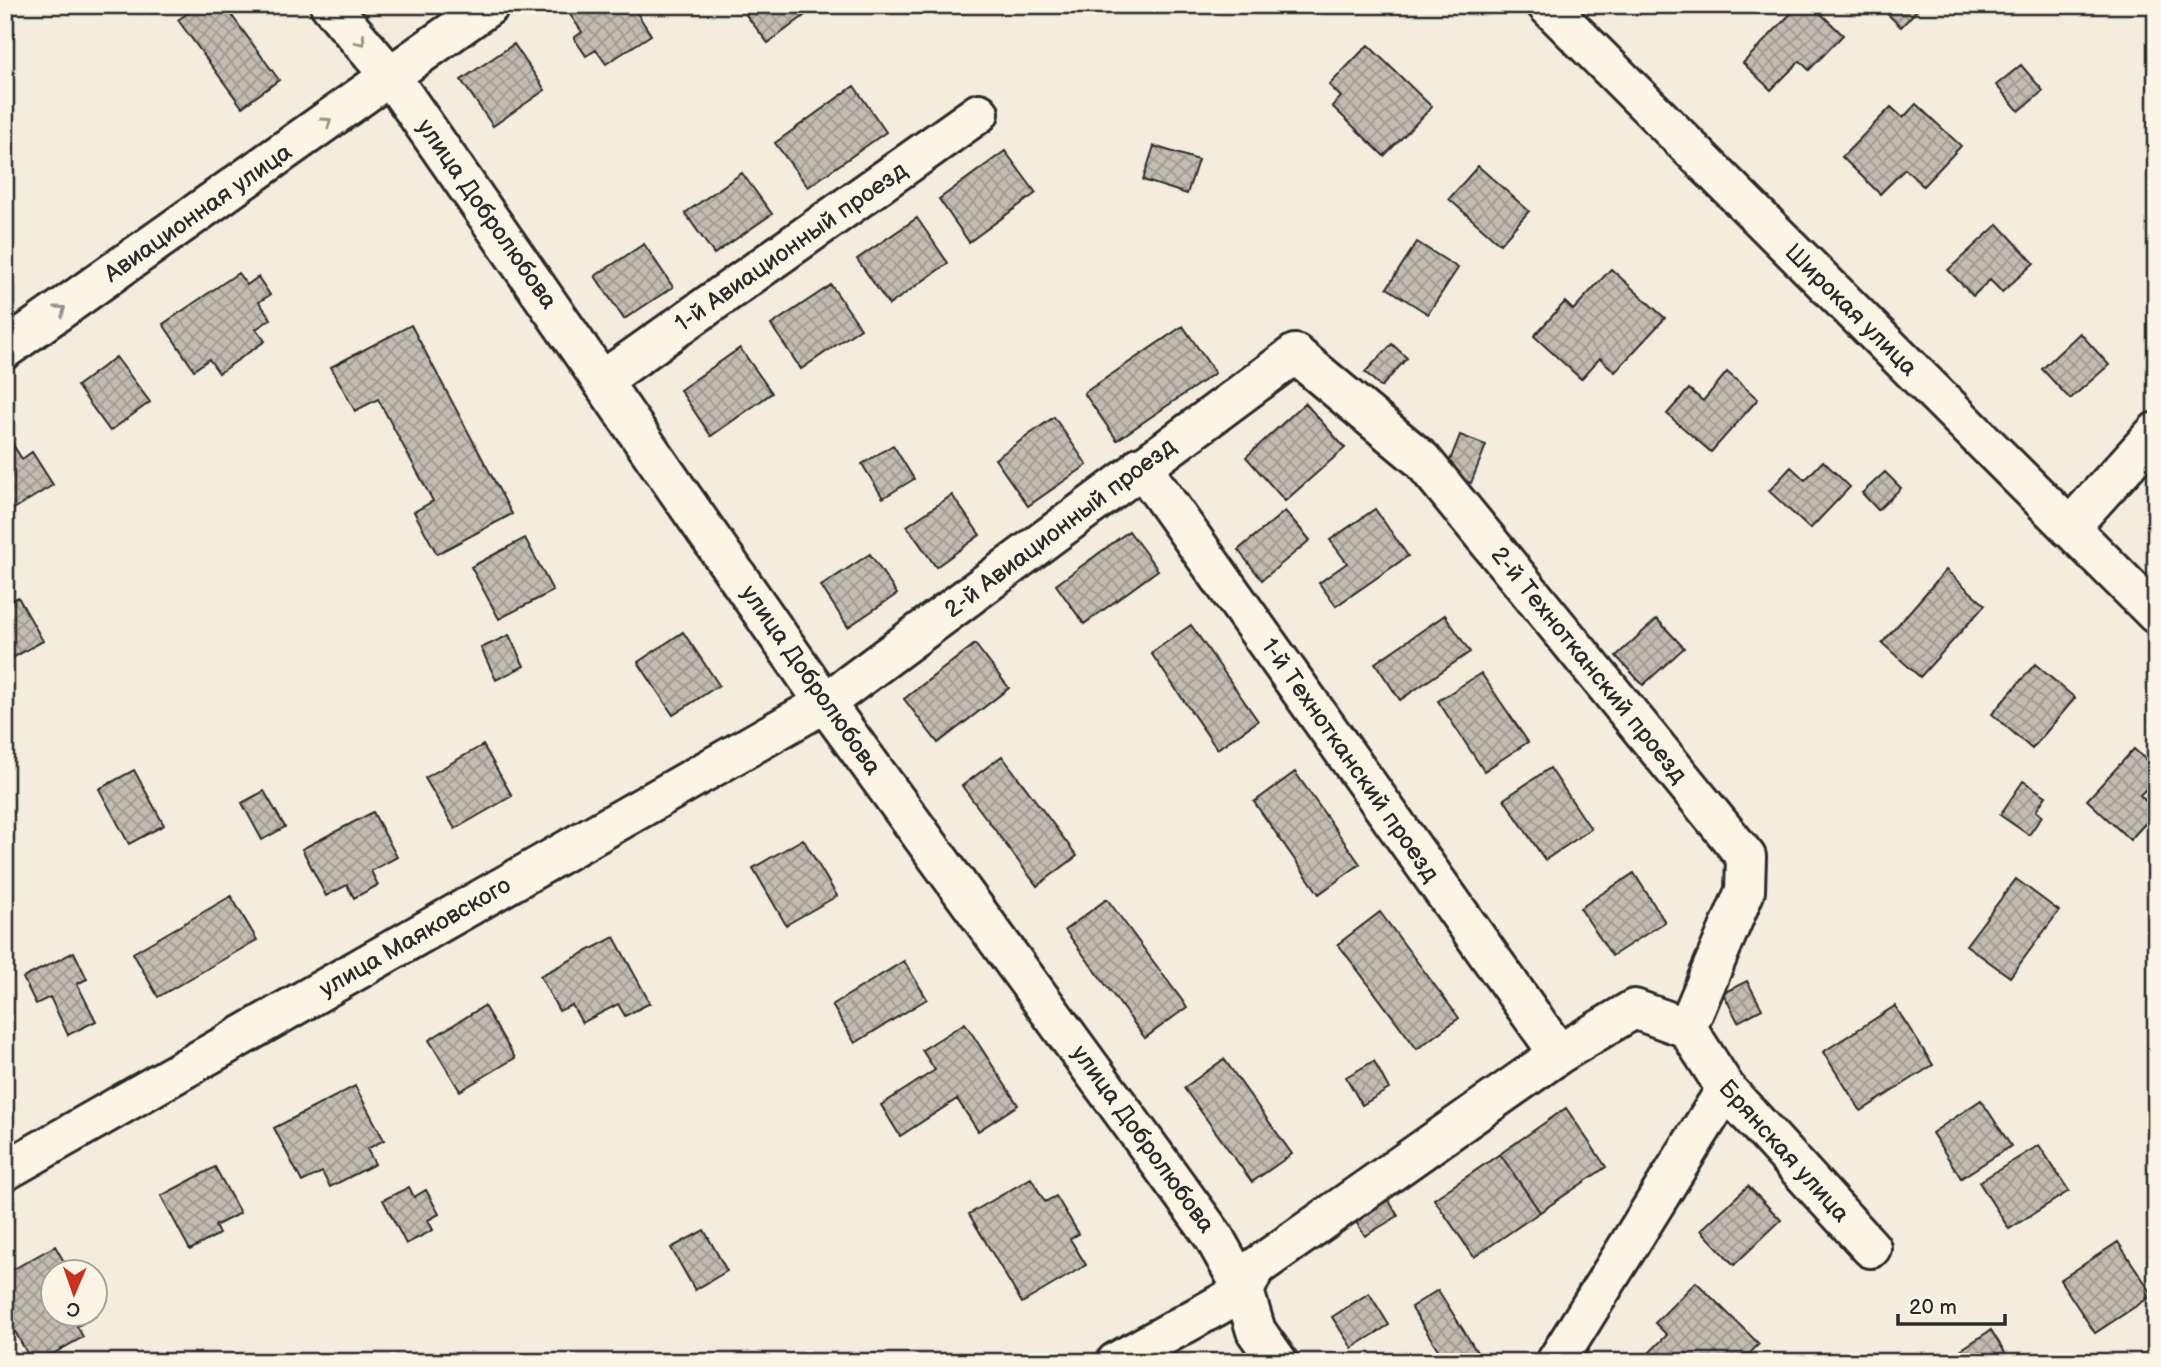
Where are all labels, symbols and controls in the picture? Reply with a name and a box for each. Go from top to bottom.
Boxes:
one-way arrow [353,33,365,46]
street label: улица Добролюбова [411,113,563,315]
one-way arrow [319,118,332,131]
street label: Авиационная улица [98,137,297,289]
street label: 1-й Авиационный проезд [669,155,913,338]
street label: Широкая улица [1779,238,1923,382]
one-way arrow [53,306,66,318]
street label: 2-й Авиационный проезд [939,431,1182,624]
street label: 2-й Технотканский проезд [1485,541,1694,789]
street label: улица Добролюбова [735,579,887,781]
street label: 1-й Технотканский проезд [1255,633,1446,888]
street label: улица Маяковского [314,870,516,1004]
street label: улица Добролюбова [1065,1039,1221,1239]
street label: Брянская улица [1712,1074,1856,1228]
north arrow [38,1258,108,1328]
scale bar [1898,1283,2005,1327]
text: 20 m [1909,1295,1957,1320]
text: С [66,1297,80,1320]

